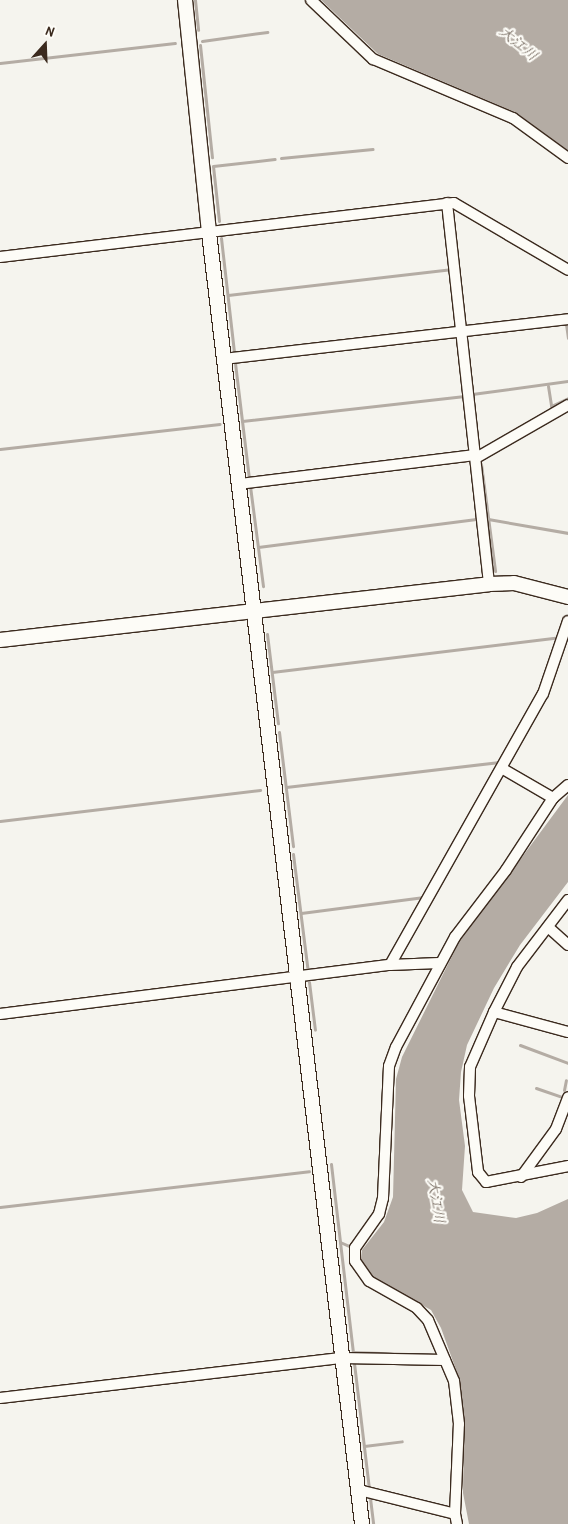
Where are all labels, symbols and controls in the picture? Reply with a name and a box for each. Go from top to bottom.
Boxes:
north arrow [20,20,70,70]
text: N [44,20,57,41]
water label: 大江川 [496,22,542,64]
water label: 大江川 [425,1177,449,1225]

